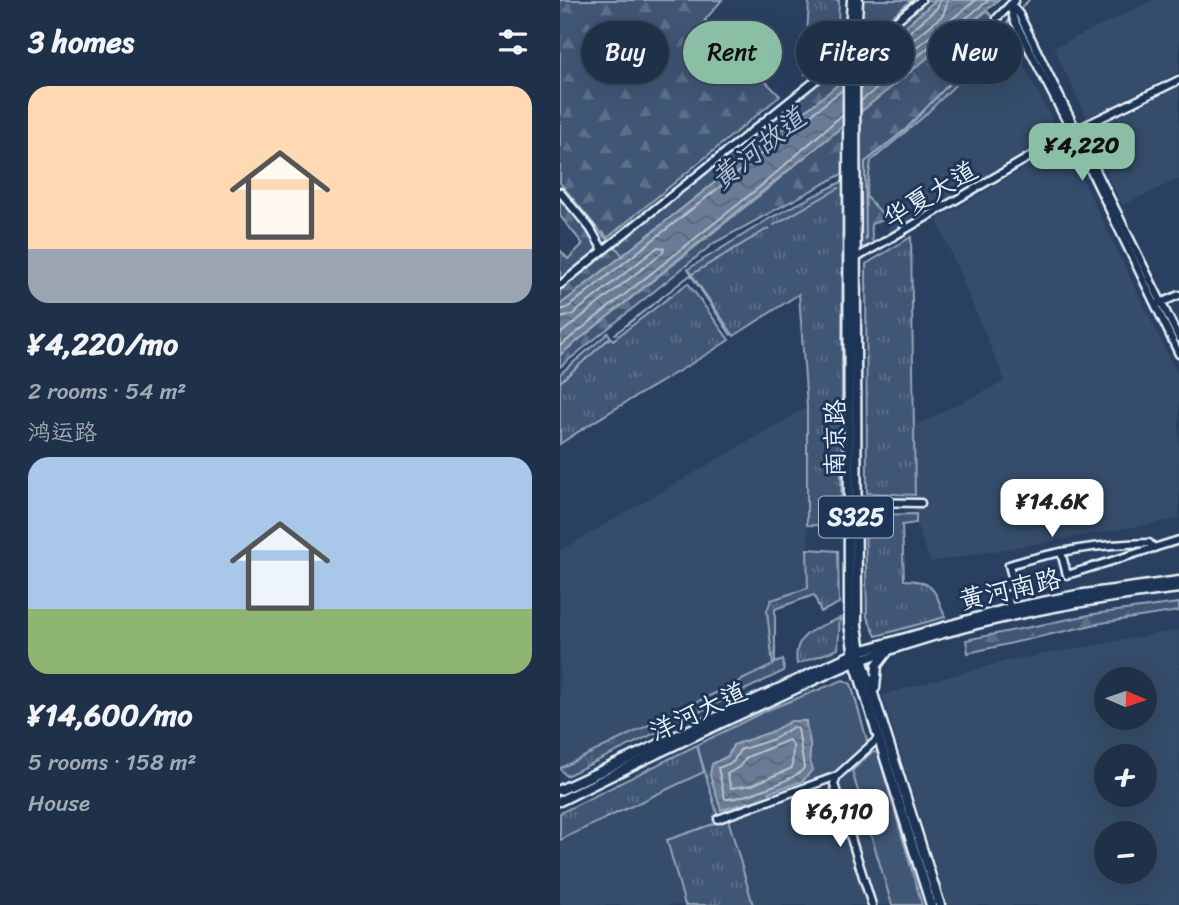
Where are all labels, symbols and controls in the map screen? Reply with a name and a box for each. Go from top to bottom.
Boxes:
text: 3 homes [28,15,134,69]
chip: Buy [581,21,669,84]
chip: Rent [683,21,782,84]
chip: Filters [796,21,914,84]
chip: New [928,21,1022,84]
icon: filters [494,23,532,61]
water label: 黄河故道 [699,93,819,203]
pin: ¥4,220 [1025,124,1139,183]
text: ¥4,220 [1045,125,1119,166]
icon: home [217,132,343,258]
street label: 华夏大道 [874,147,986,241]
text: ¥4,220/mo [28,317,178,371]
text: 2 rooms · 54 m² [28,371,186,412]
street label: 南京路 [812,399,858,477]
text: 鸿运路 [28,412,97,453]
pin: ¥14.6K [995,480,1109,539]
text: ¥14.6K [1016,481,1088,522]
road number: S325 [819,496,893,538]
icon: home [217,503,343,629]
street label: 黄河南路 [954,555,1066,623]
north arrow [1094,667,1157,730]
map controls [1094,667,1157,884]
street label: 洋河大道 [641,668,755,754]
text: ¥14,600/mo [28,688,192,742]
text: 5 rooms · 158 m² [28,742,197,783]
button: + [1094,744,1157,807]
text: House [28,783,90,824]
pin: ¥6,110 [783,790,897,849]
text: ¥6,110 [807,791,873,832]
button: − [1094,821,1157,884]

